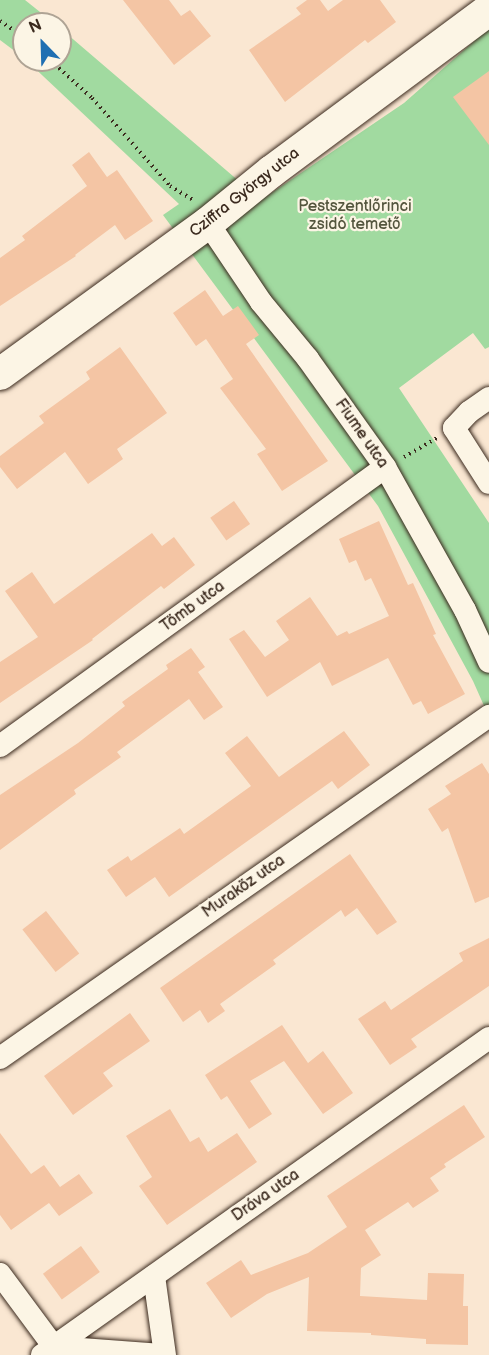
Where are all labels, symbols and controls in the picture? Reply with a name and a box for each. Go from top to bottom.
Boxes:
north arrow [12,12,72,72]
text: N [26,16,45,38]
street label: Cziffra György utca [186,144,304,242]
park label: Pestszentlőrinci zsidó temető [298,197,412,235]
street label: Fiume utca [330,396,392,472]
street label: Tömb utca [157,577,229,637]
street label: Muraköz utca [199,851,289,923]
street label: Dráva utca [229,1166,303,1226]

